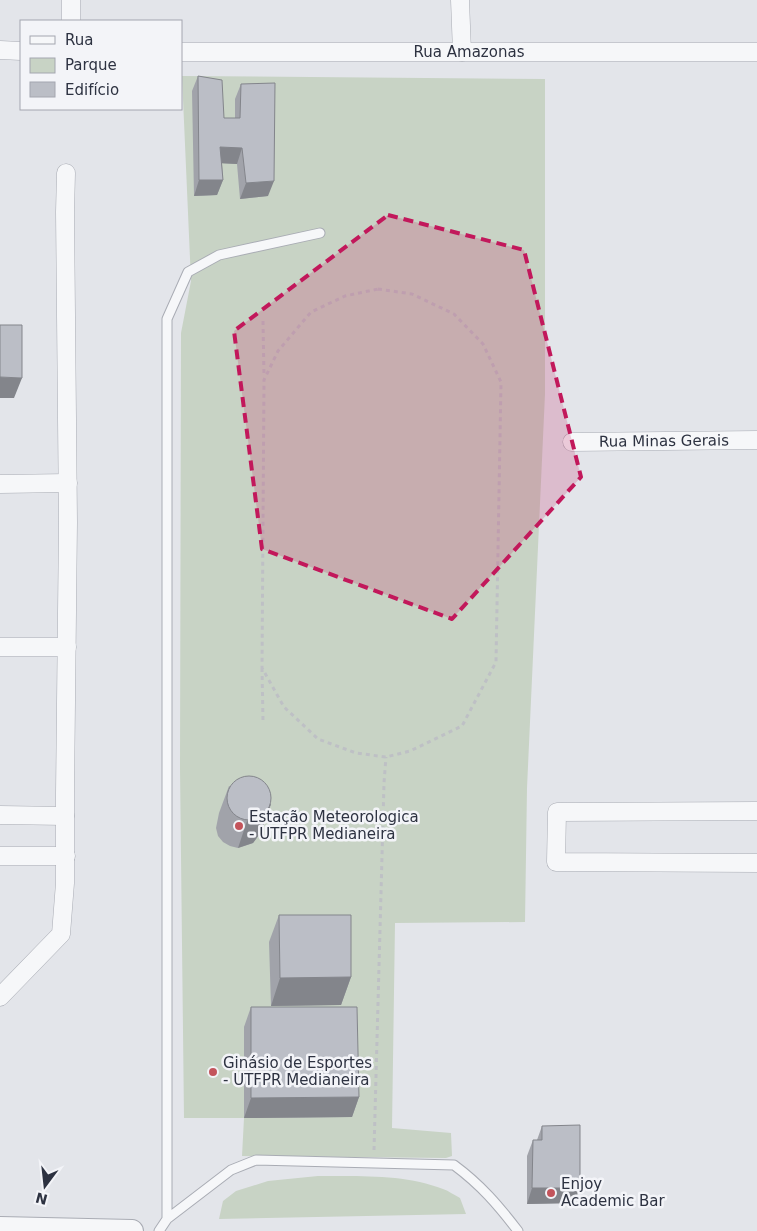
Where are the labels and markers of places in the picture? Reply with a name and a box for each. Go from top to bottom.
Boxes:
place label: Estação Meteorologica - UTFPR Medianeira [249,808,419,843]
marker: Estação Meteorologica - UTFPR Medianeira [233,820,245,832]
place label: Ginásio de Esportes - UTFPR Medianeira [223,1054,372,1089]
marker: Ginásio de Esportes - UTFPR Medianeira [207,1066,219,1078]
place label: Enjoy Academic Bar [561,1175,665,1210]
marker: Enjoy Academic Bar [545,1187,557,1199]

